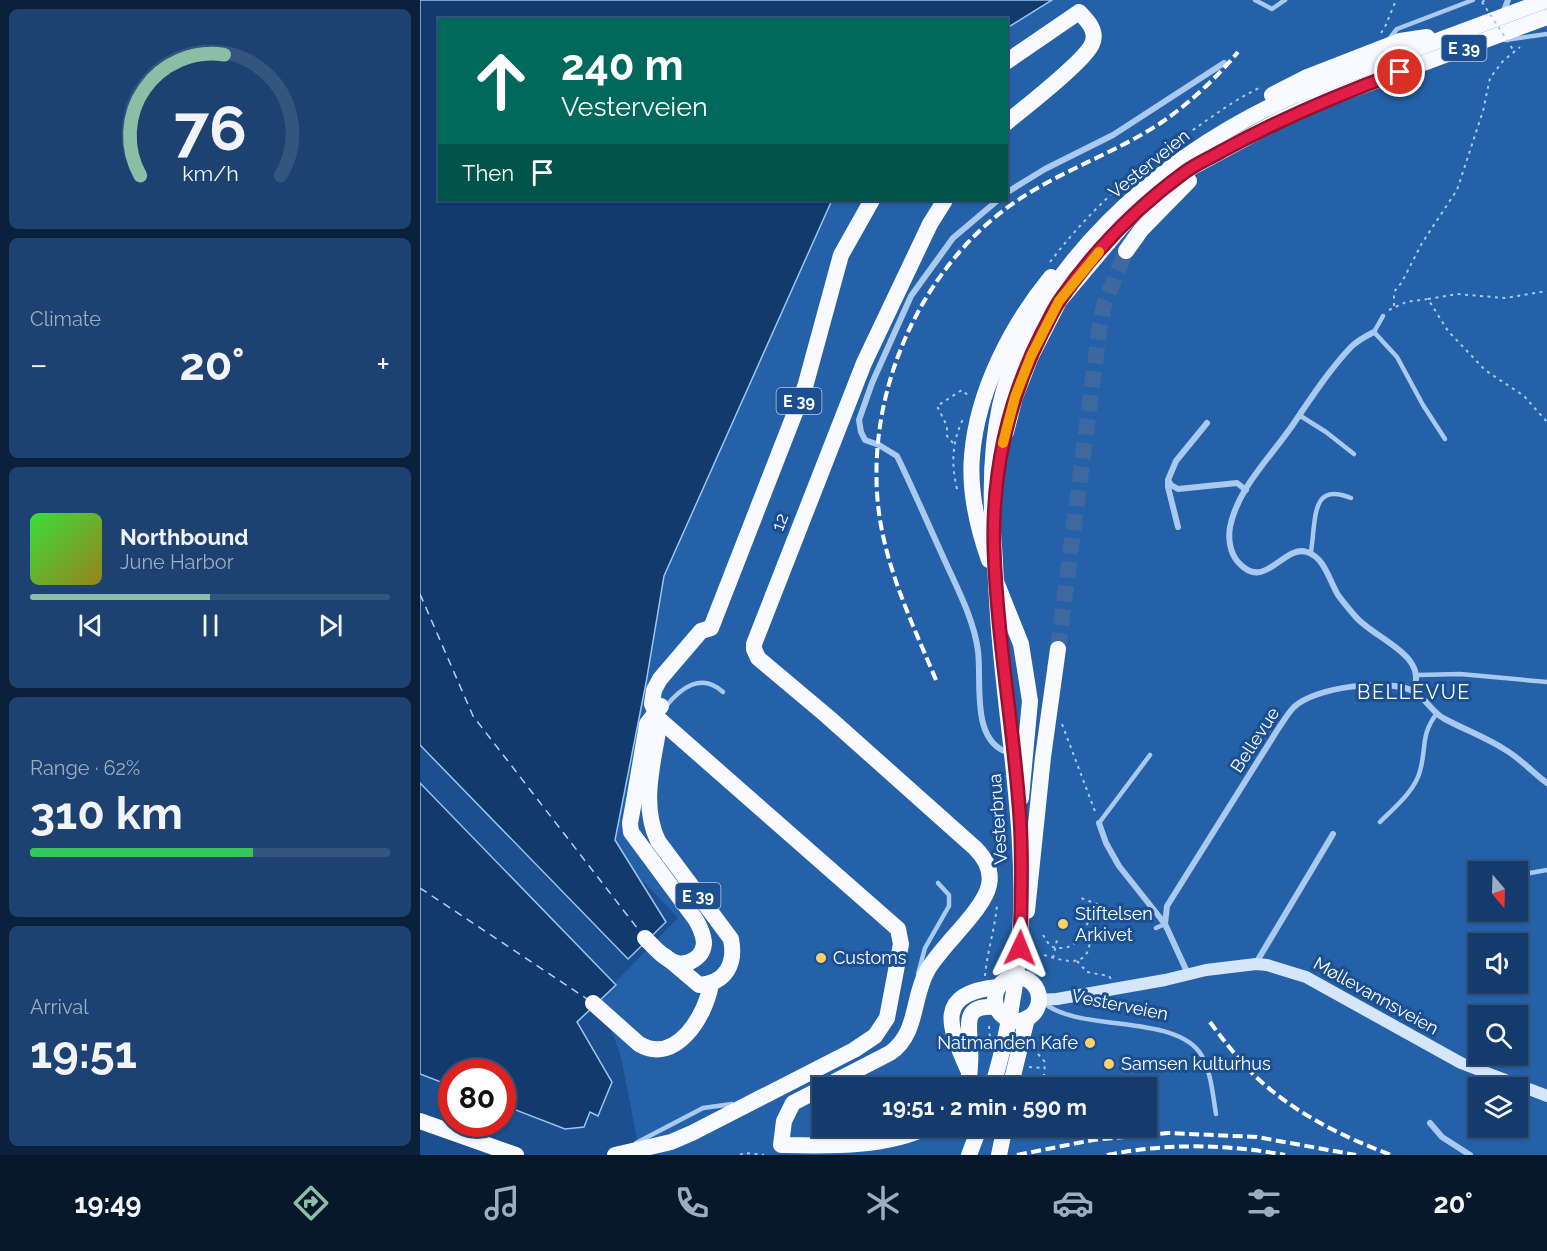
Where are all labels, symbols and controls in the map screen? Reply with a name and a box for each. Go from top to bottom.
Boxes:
road number: E 39 [1442,35,1486,61]
text: 240 m [561,41,684,90]
icon: ahead [462,42,540,120]
pin [1374,46,1425,97]
icon: arrive [1383,55,1416,88]
text: 76 [174,91,246,165]
text: Vesterveien [561,91,708,122]
street label: Vesterveien [1104,125,1193,203]
icon: arrive [526,156,559,189]
text: Then [462,160,514,186]
text: km/h [182,161,238,186]
text: Climate [30,307,101,331]
text: 20° [179,338,245,391]
text: − [30,345,48,384]
text: + [376,345,390,384]
road number: E 39 [776,388,821,414]
street label: 12 [767,510,792,534]
text: Northbound [120,524,249,550]
text: June Harbor [120,550,234,574]
icon: previous [74,609,107,642]
icon: pause [194,609,227,642]
icon: next [314,609,347,642]
district label: BELLEVUE [1357,680,1471,704]
street label: Bellevue [1226,703,1284,776]
text: Range · 62% [30,756,140,780]
street label: Vesterbrua [984,773,1011,865]
text: 310 km [30,787,183,840]
north arrow [1468,861,1528,921]
map controls [1468,861,1528,1137]
road number: E 39 [676,883,720,909]
place label: Stiftelsen Arkivet [1075,903,1153,945]
position arrow [988,916,1052,980]
marker: Stiftelsen Arkivet [1056,917,1070,931]
button: sound [1468,933,1528,993]
place label: Customs [833,947,907,968]
marker: Customs [814,951,828,965]
street label: Møllevannsveien [1310,952,1443,1039]
street label: Vesterveien [1070,985,1170,1024]
text: Arrival [30,995,89,1019]
button: search [1468,1005,1528,1065]
text: 19:51 [30,1026,137,1079]
place label: Natmanden Kafe [937,1032,1078,1053]
marker: Natmanden Kafe [1083,1036,1097,1050]
place label: Samsen kulturhus [1121,1053,1271,1074]
marker: Samsen kulturhus [1102,1057,1116,1071]
speed limit sign: 80 [438,1059,516,1137]
button: layers [1468,1077,1528,1137]
text: 19:51 · 2 min · 590 m [882,1094,1087,1120]
icon: directions [290,1182,332,1224]
icon: music [481,1182,523,1224]
icon: phone [671,1182,713,1224]
icon: climate [862,1182,904,1224]
icon: car [1052,1182,1094,1224]
icon: filters [1243,1182,1285,1224]
text: 19:49 [74,1188,142,1219]
text: 20° [1434,1188,1473,1219]

